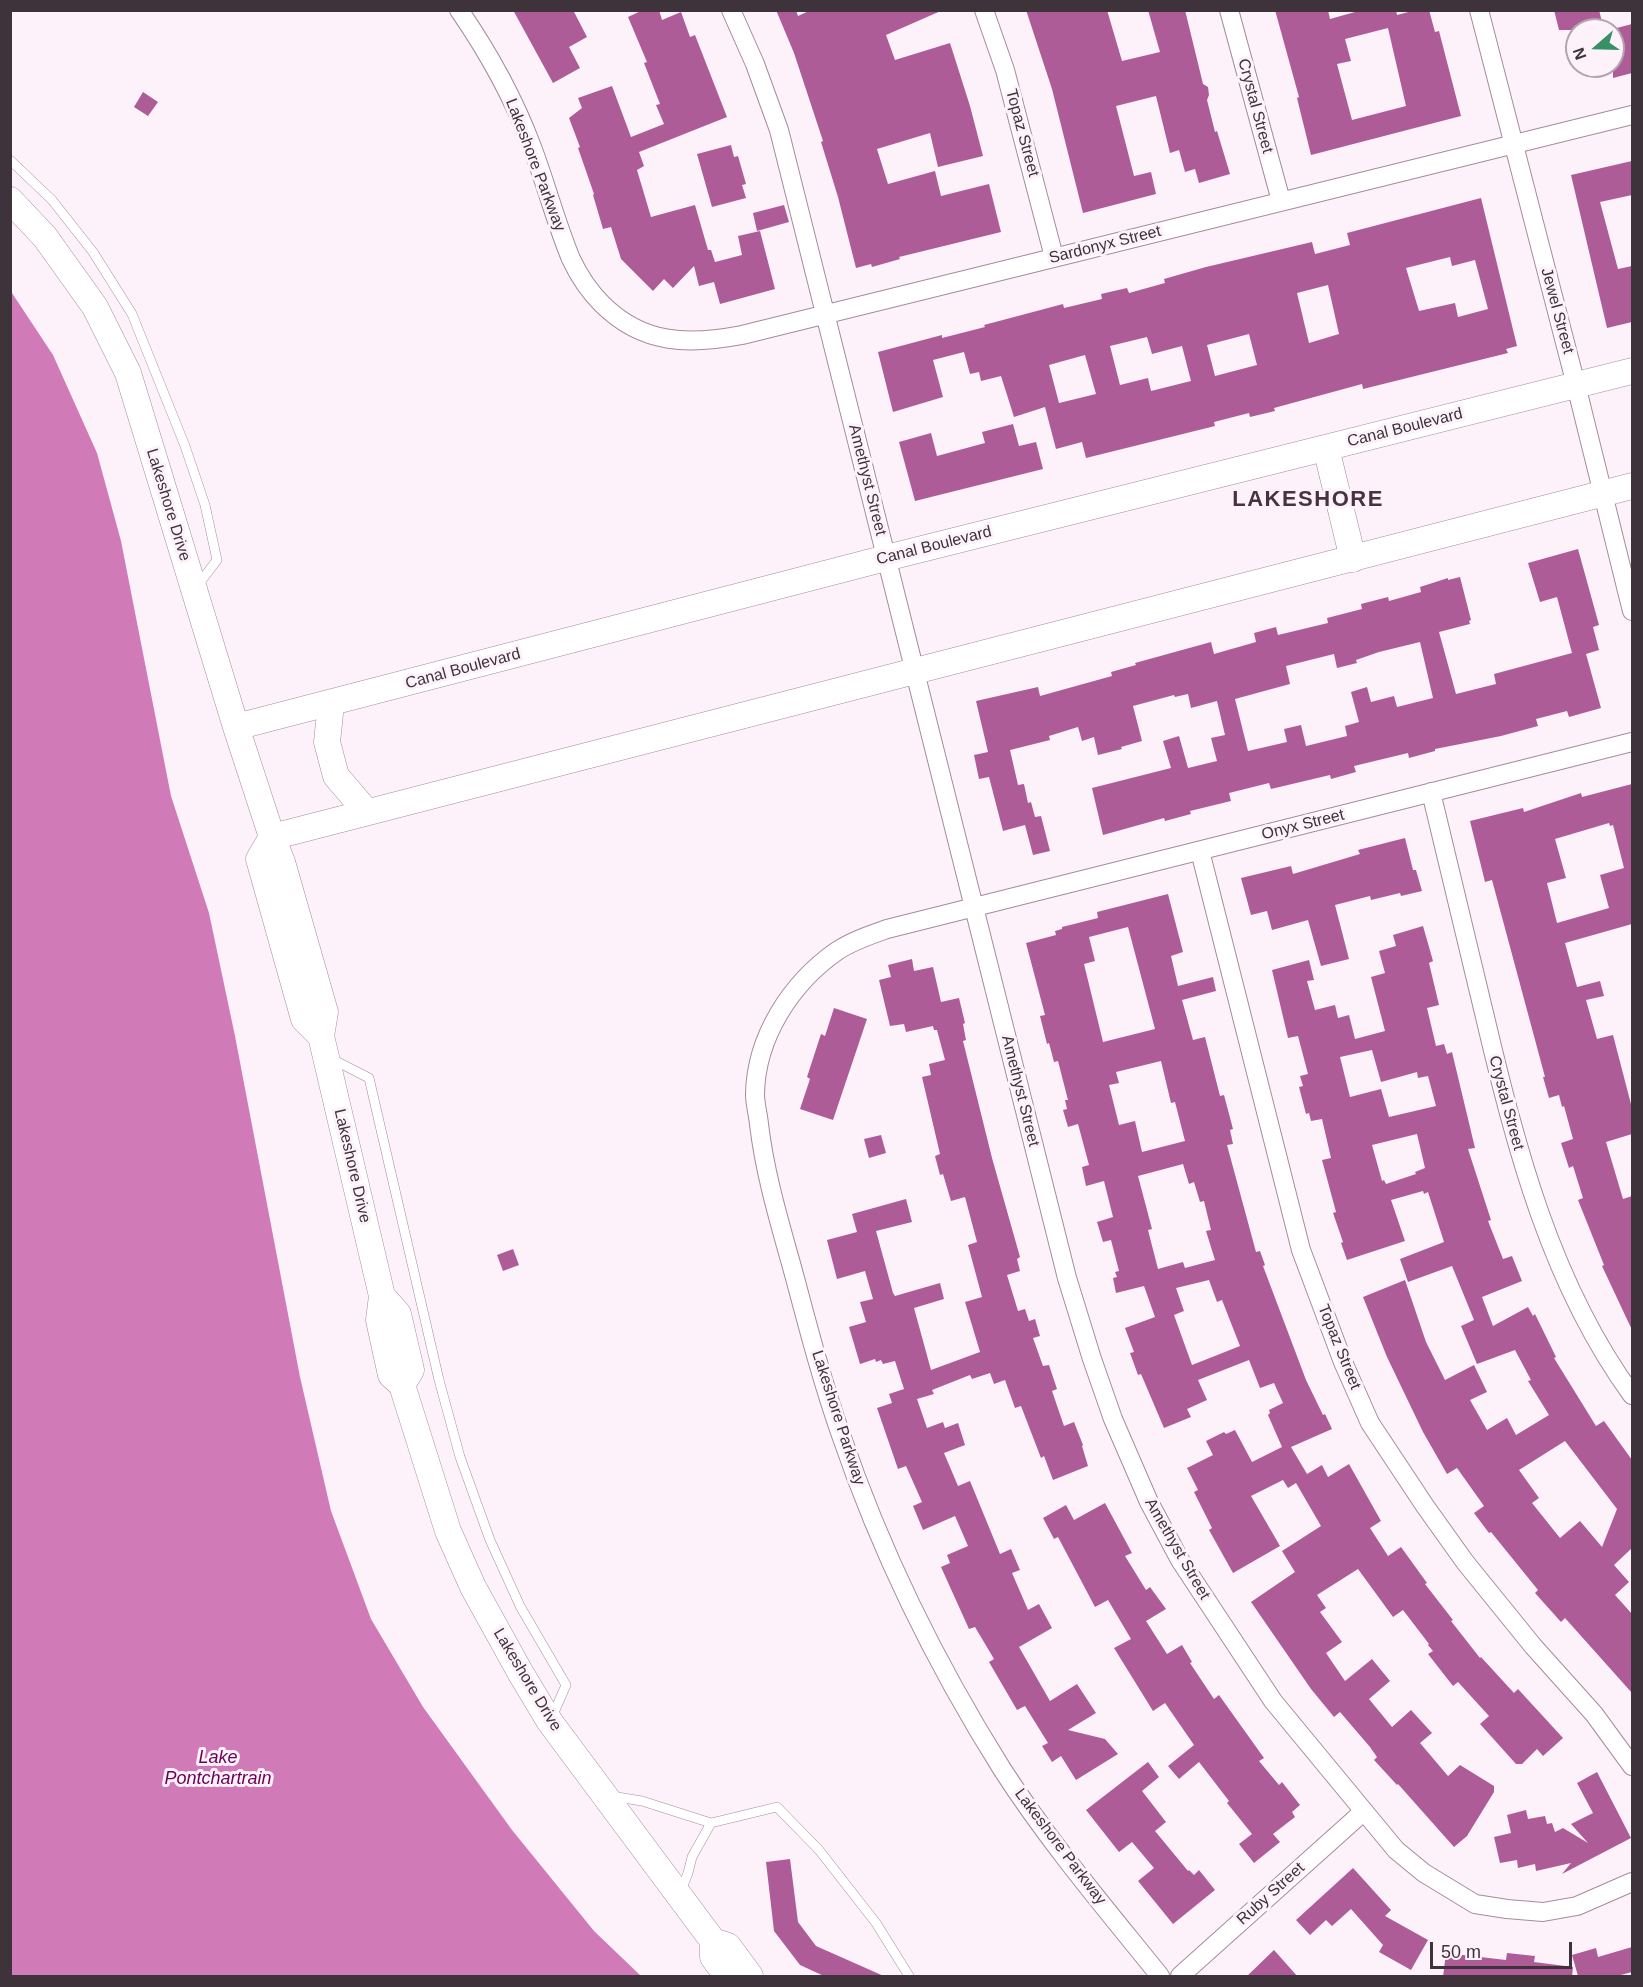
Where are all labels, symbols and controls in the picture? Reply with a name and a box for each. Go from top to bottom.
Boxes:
north arrow [1565,18,1625,78]
text: N [1570,45,1589,62]
street label: Crystal Street [1233,57,1277,155]
street label: Topaz Street [1001,87,1043,179]
street label: Lakeshore Parkway [501,96,569,234]
street label: Sardonyx Street [1047,222,1163,268]
street label: Jewel Street [1536,266,1578,356]
street label: Canal Boulevard [1345,404,1465,452]
street label: Amethyst Street [844,422,890,538]
street label: Lakeshore Drive [142,446,194,564]
district label: LAKESHORE [1232,487,1384,513]
street label: Canal Boulevard [874,522,994,570]
street label: Canal Boulevard [403,644,523,694]
street label: Onyx Street [1260,805,1346,845]
street label: Amethyst Street [997,1033,1043,1149]
street label: Crystal Street [1484,1054,1528,1152]
street label: Lakeshore Drive [330,1107,374,1225]
street label: Topaz Street [1313,1302,1365,1392]
street label: Lakeshore Parkway [807,1348,869,1488]
street label: Amethyst Street [1140,1495,1214,1603]
street label: Lakeshore Drive [489,1625,565,1735]
water label: Lake Pontchartrain [164,1747,272,1790]
street label: Lakeshore Parkway [1010,1785,1110,1909]
street label: Ruby Street [1233,1859,1309,1929]
scale bar [1433,1930,1576,1968]
text: 50 m [1441,1942,1481,1962]

